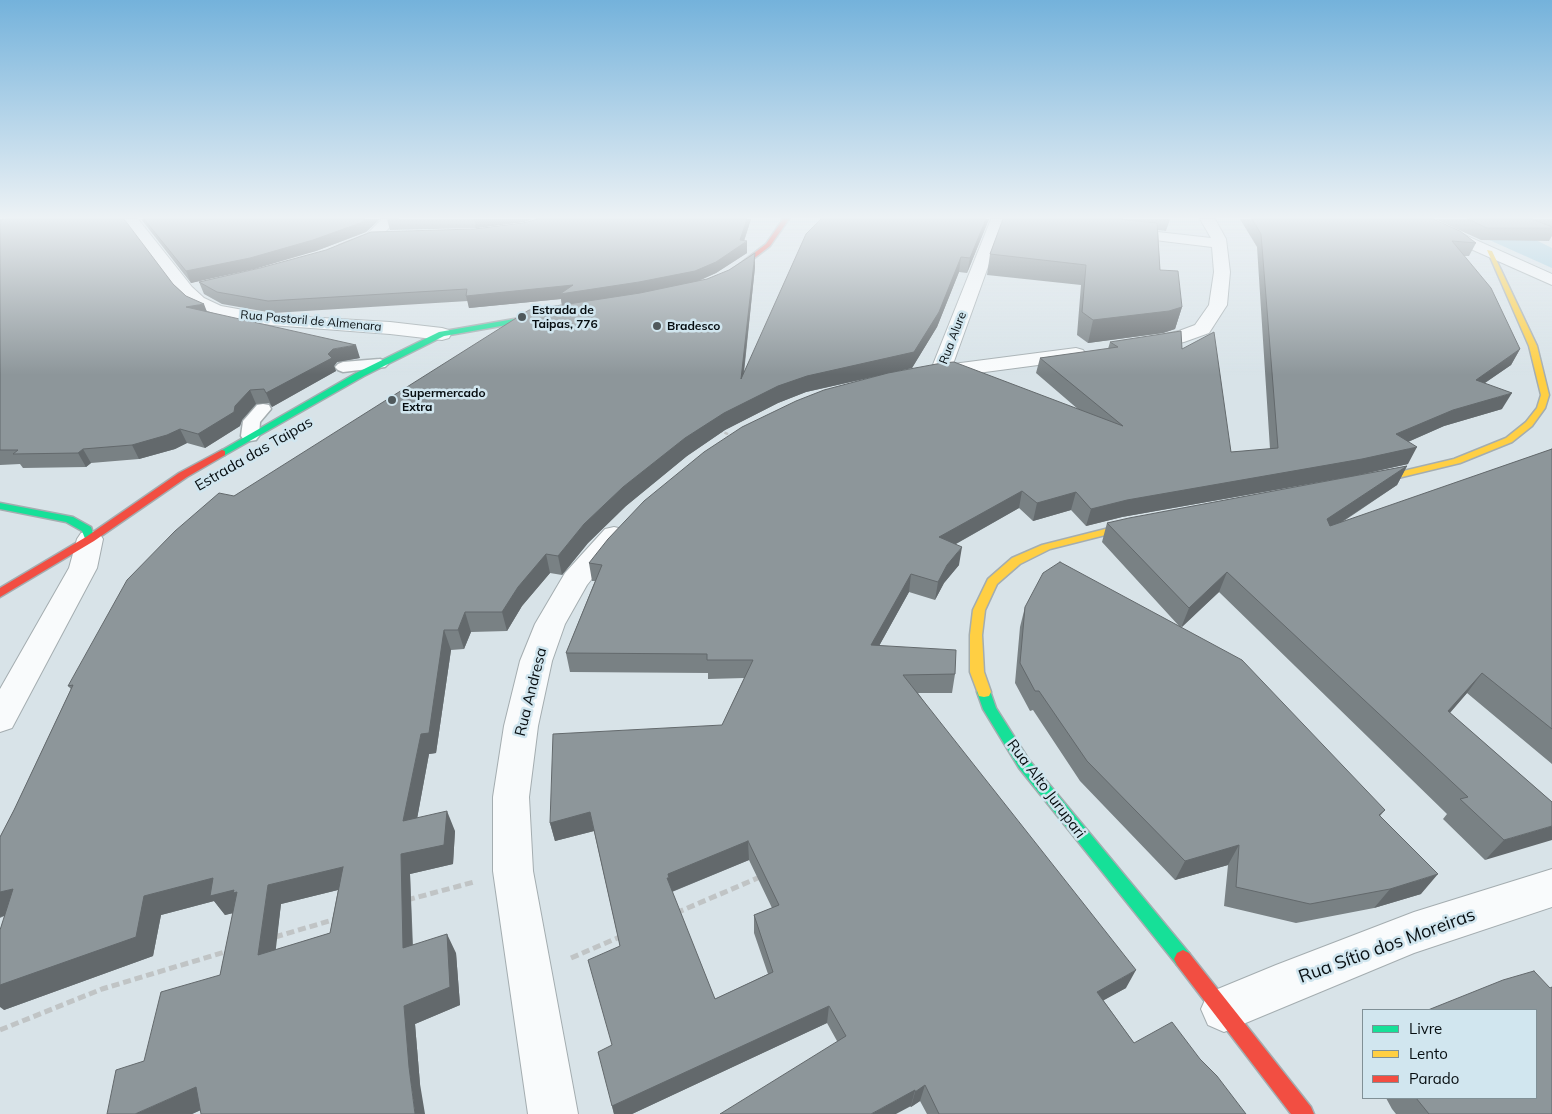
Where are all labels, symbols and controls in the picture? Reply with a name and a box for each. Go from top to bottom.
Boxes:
place label: Estrada de Taipas, 776 [532,303,598,331]
street label: Rua Pastoril de Almenara [240,308,382,334]
street label: Rua Alure [936,310,970,366]
marker: Estrada de Taipas, 776 [516,311,528,323]
place label: Bradesco [667,319,720,333]
marker: Bradesco [651,320,663,332]
place label: Supermercado Extra [402,386,486,414]
marker: Supermercado Extra [386,394,398,406]
street label: Estrada das Taipas [192,413,316,495]
street label: Rua Andresa [511,646,551,738]
street label: Rua Alto Jurupari [1003,736,1089,842]
street label: Rua Sítio dos Moreiras [1296,904,1478,988]
legend [1362,1009,1537,1099]
text: Livre [1409,1019,1442,1038]
text: Lento [1409,1044,1448,1063]
text: Parado [1409,1069,1459,1088]

